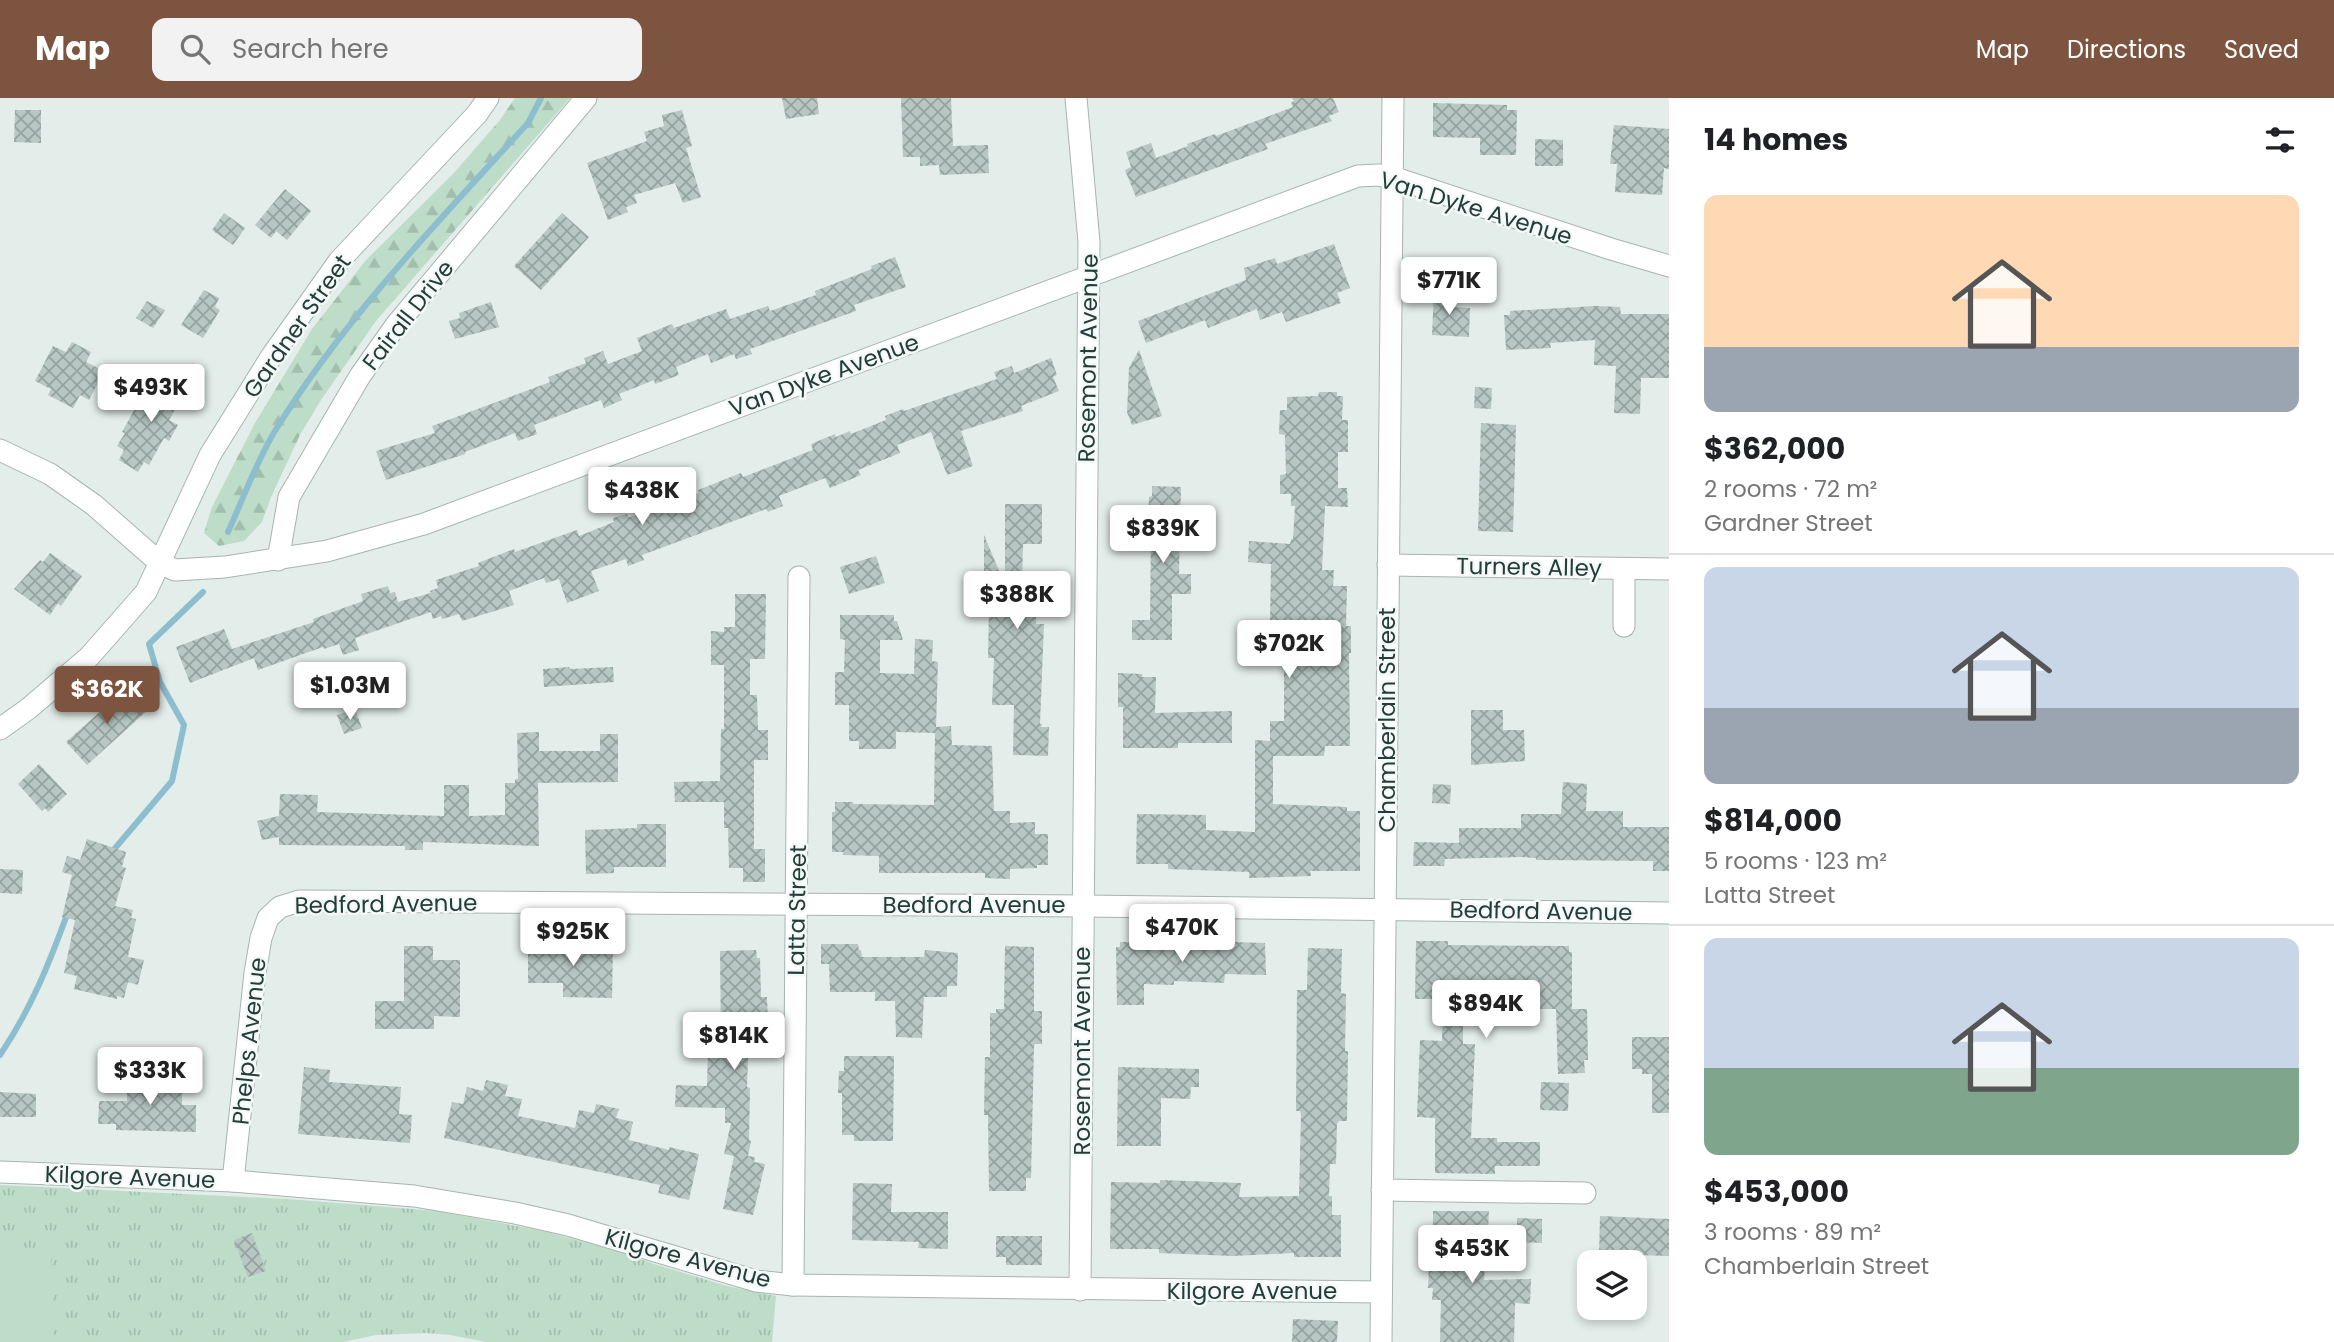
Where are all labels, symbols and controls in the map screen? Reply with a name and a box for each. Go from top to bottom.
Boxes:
search box [152,18,642,81]
text: Map [35,25,110,72]
icon: search [176,30,214,68]
text: Search here [232,31,389,67]
text: Map [1976,33,2029,66]
text: Directions [2067,33,2186,66]
text: Saved [2224,33,2299,66]
text: 14 homes [1704,118,1848,161]
icon: filters [2261,121,2299,159]
street label: Van Dyke Avenue [1376,163,1576,253]
icon: home [1939,241,2065,367]
street label: Gardner Street [236,248,358,404]
street label: Fairall Drive [355,253,461,377]
street label: Rosemont Avenue [1070,253,1106,463]
pin: $771K [1400,258,1498,317]
text: $771K [1417,264,1481,296]
street label: Van Dyke Avenue [725,326,923,424]
pin: $493K [102,364,200,424]
text: $493K [114,371,188,403]
text: $362,000 [1704,427,1845,470]
pin: $438K [593,468,691,527]
text: 2 rooms · 72 m² [1704,473,1877,505]
text: $438K [604,474,680,506]
pin: $839K [1114,505,1212,565]
text: Gardner Street [1704,507,1873,539]
text: $839K [1126,512,1200,544]
street label: Turners Alley [1456,550,1602,584]
pin: $388K [968,572,1066,631]
text: $388K [980,578,1054,610]
street label: Chamberlain Street [1371,607,1403,833]
icon: home [1939,613,2065,739]
pin: $702K [1240,620,1338,680]
text: $702K [1253,627,1325,659]
pin: $1.03M [293,662,407,722]
pin: $362K [58,666,156,726]
text: $1.03M [310,669,390,701]
text: $362K [71,673,143,705]
text: $814,000 [1704,799,1842,842]
street label: Latta Street [780,844,814,976]
text: 5 rooms · 123 m² [1704,845,1887,877]
text: Latta Street [1704,879,1835,911]
street label: Bedford Avenue [294,886,478,922]
street label: Bedford Avenue [883,889,1065,921]
street label: Bedford Avenue [1449,893,1633,929]
pin: $470K [1133,904,1231,964]
pin: $925K [524,908,622,968]
text: $470K [1145,911,1219,943]
text: $925K [536,915,610,947]
street label: Rosemont Avenue [1066,947,1098,1155]
street label: Phelps Avenue [224,956,274,1126]
pin: $894K [1437,981,1535,1040]
icon: home [1939,984,2065,1110]
text: $894K [1448,987,1524,1019]
pin: $814K [685,1012,783,1072]
text: $814K [699,1019,769,1051]
pin: $333K [101,1048,199,1107]
text: $333K [114,1054,186,1086]
street label: Kilgore Avenue [44,1158,216,1196]
text: $453,000 [1704,1170,1849,1213]
text: 3 rooms · 89 m² [1704,1216,1881,1248]
street label: Kilgore Avenue [601,1220,775,1296]
pin: $453K [1423,1226,1521,1285]
text: $453K [1434,1232,1510,1264]
map controls [1577,1250,1647,1320]
button: layers [1577,1250,1647,1320]
text: Chamberlain Street [1704,1250,1929,1282]
street label: Kilgore Avenue [1167,1275,1337,1307]

